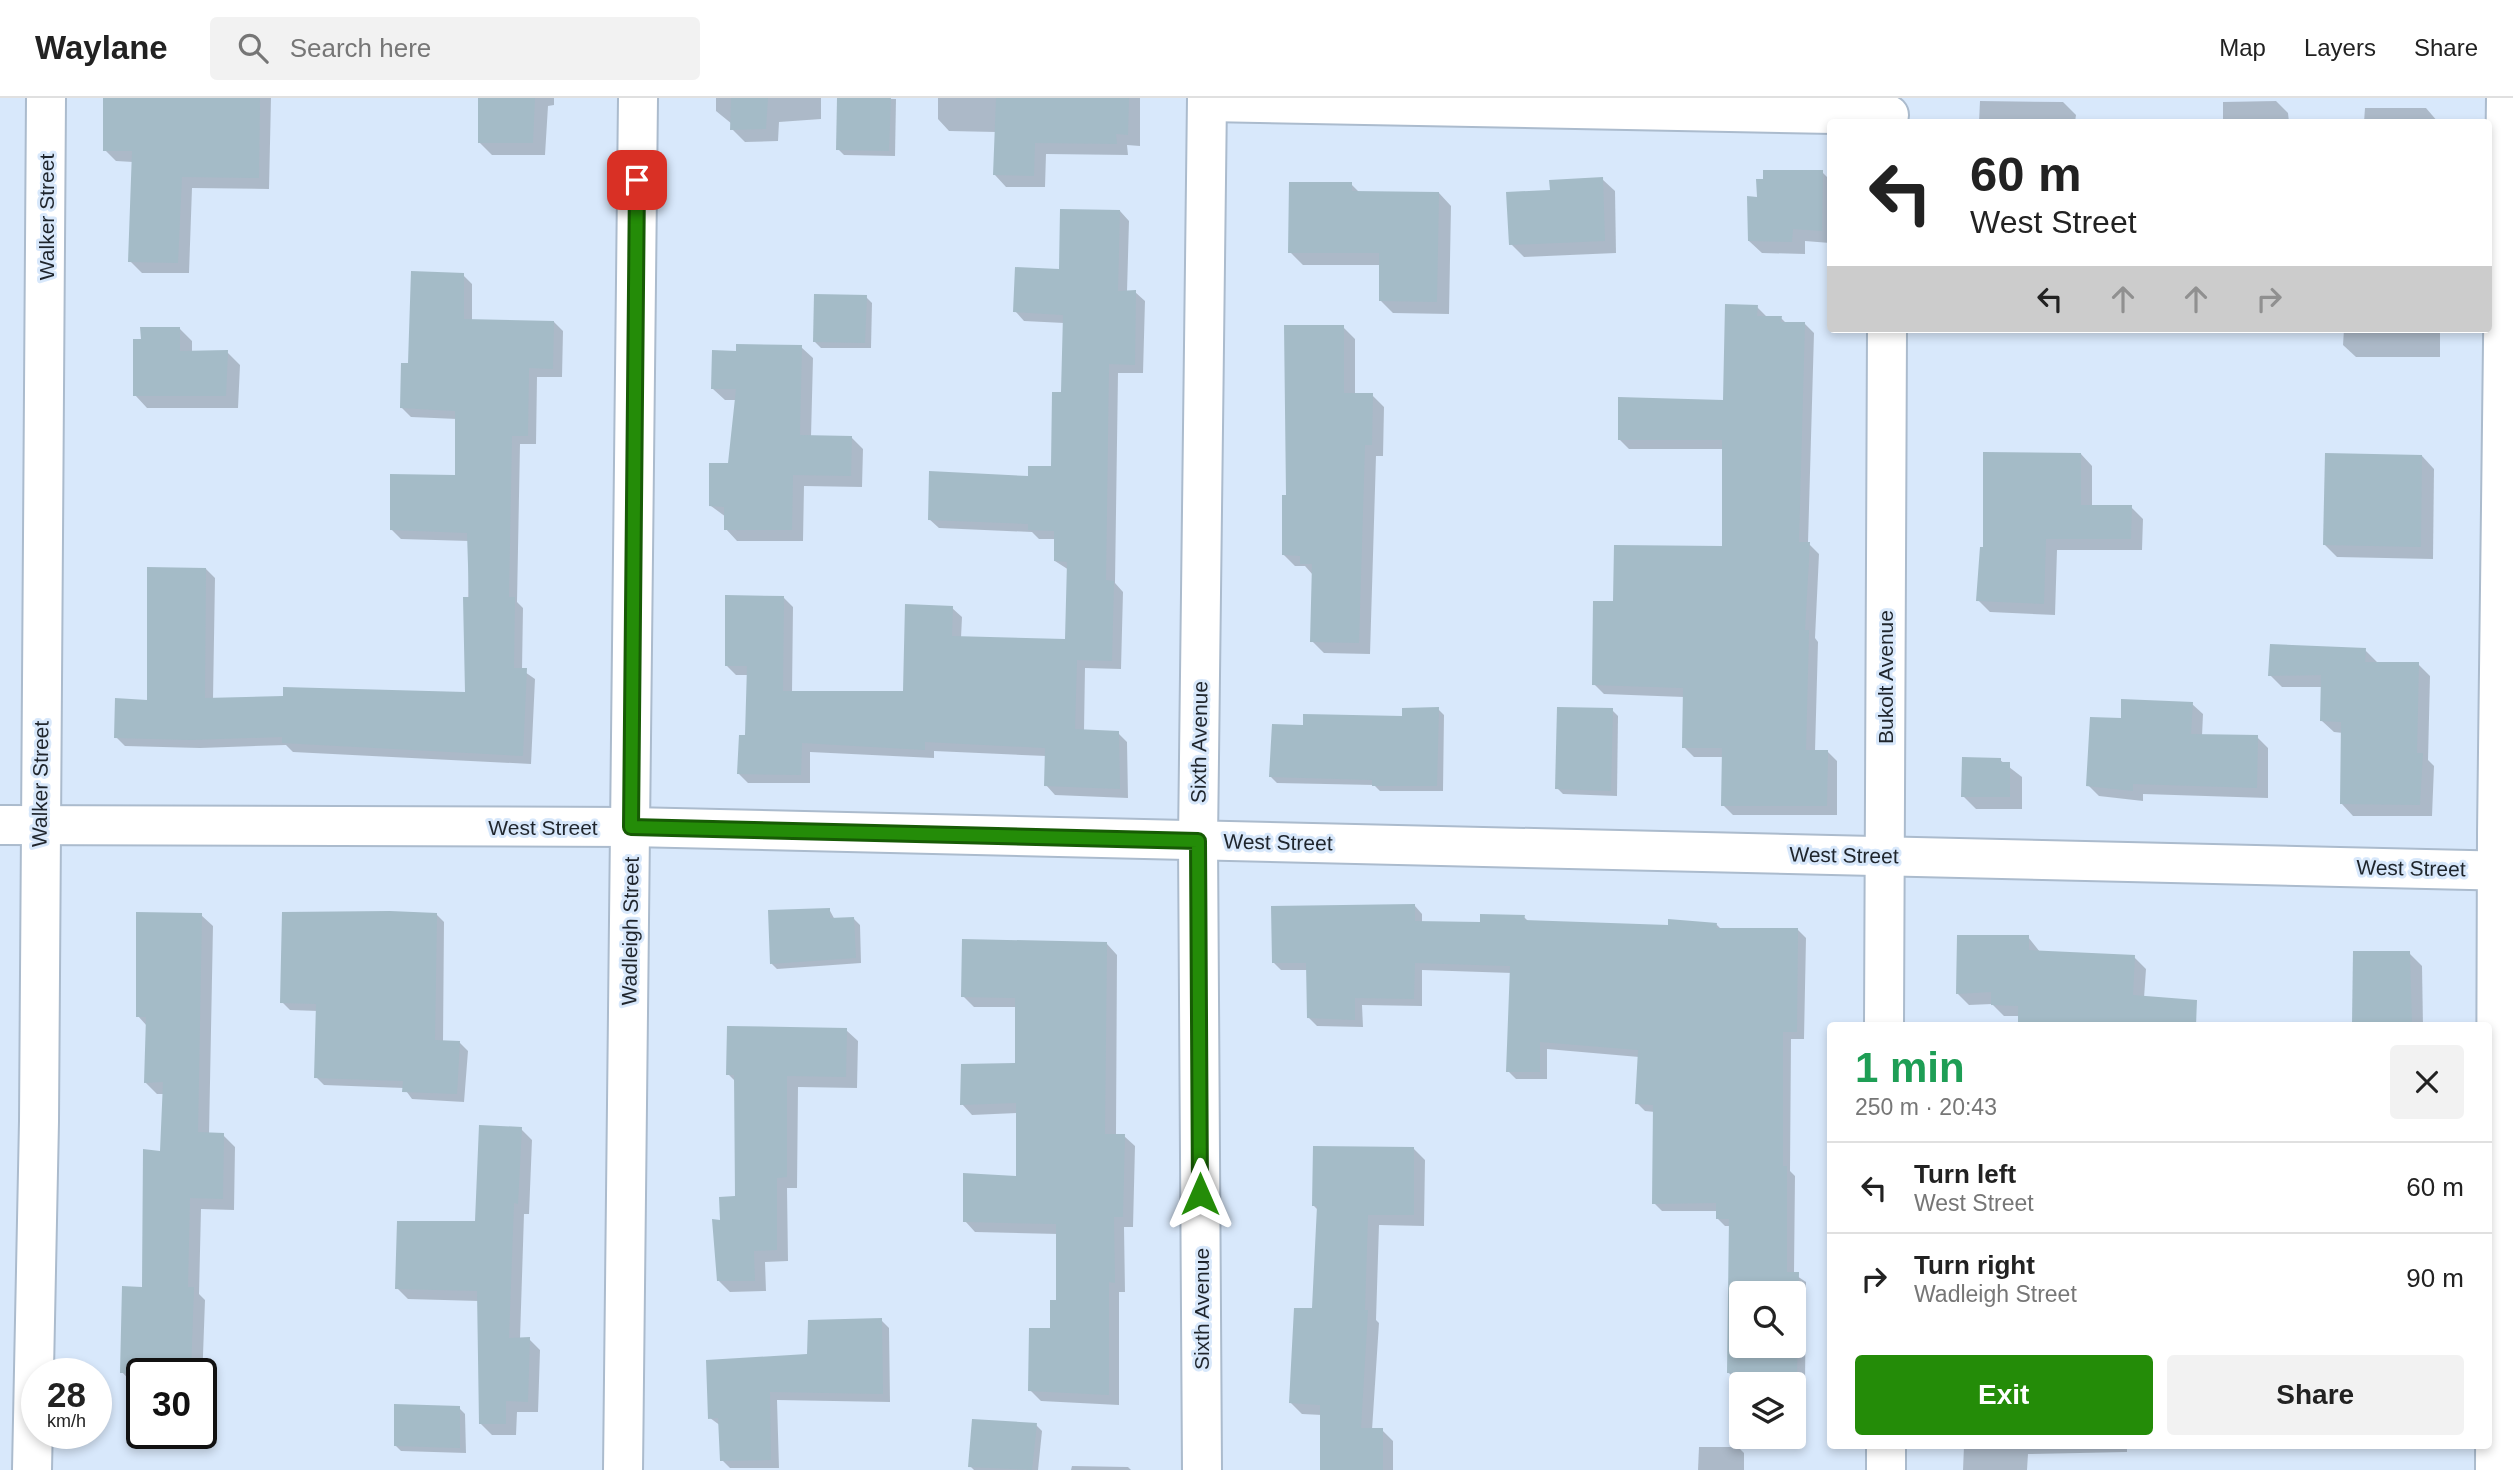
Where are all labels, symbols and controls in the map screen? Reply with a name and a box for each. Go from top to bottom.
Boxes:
search box [210,17,700,80]
text: Waylane [35,29,168,66]
icon: search [234,29,272,67]
text: Search here [290,33,431,63]
text: Map [2219,34,2266,61]
text: Layers [2304,34,2376,61]
text: Share [2414,34,2478,61]
icon: left [1855,147,1946,238]
text: 60 m [1970,147,2082,201]
pin [607,150,667,210]
street label: Walker Street [35,154,58,280]
icon: arrive [618,161,656,199]
text: West Street [1970,204,2137,240]
icon: left [2031,280,2069,318]
icon: ahead [2104,280,2142,318]
icon: ahead [2177,280,2215,318]
icon: right [2250,280,2288,318]
street label: Bukolt Avenue [1874,610,1897,744]
street label: Sixth Avenue [1186,681,1212,803]
street label: Walker Street [27,720,53,847]
street label: West Street [488,816,598,839]
street label: West Street [1223,830,1333,854]
street label: West Street [1789,843,1899,867]
street label: Wadleigh Street [617,856,643,1006]
street label: West Street [2356,856,2466,880]
text: 1 min [1855,1044,1965,1091]
button: close [2390,1045,2464,1119]
text: 250 m · 20:43 [1855,1094,1997,1120]
position arrow [1163,1157,1237,1231]
text: Turn left [1914,1159,2016,1189]
icon: left [1855,1169,1893,1207]
text: 60 m [2406,1172,2464,1202]
text: West Street [1914,1190,2034,1216]
street label: Sixth Avenue [1190,1248,1213,1370]
text: Turn right [1914,1250,2035,1280]
icon: right [1855,1260,1893,1298]
text: 90 m [2406,1263,2464,1293]
map controls [1729,1281,1806,1449]
button: search [1729,1281,1806,1358]
text: Wadleigh Street [1914,1281,2077,1307]
button: Exit [1855,1355,2153,1435]
button: Share [2167,1355,2464,1435]
speed limit sign: 30 [126,1358,217,1449]
button: layers [1729,1372,1806,1449]
text: 28 [47,1375,86,1414]
text: km/h [47,1411,86,1431]

